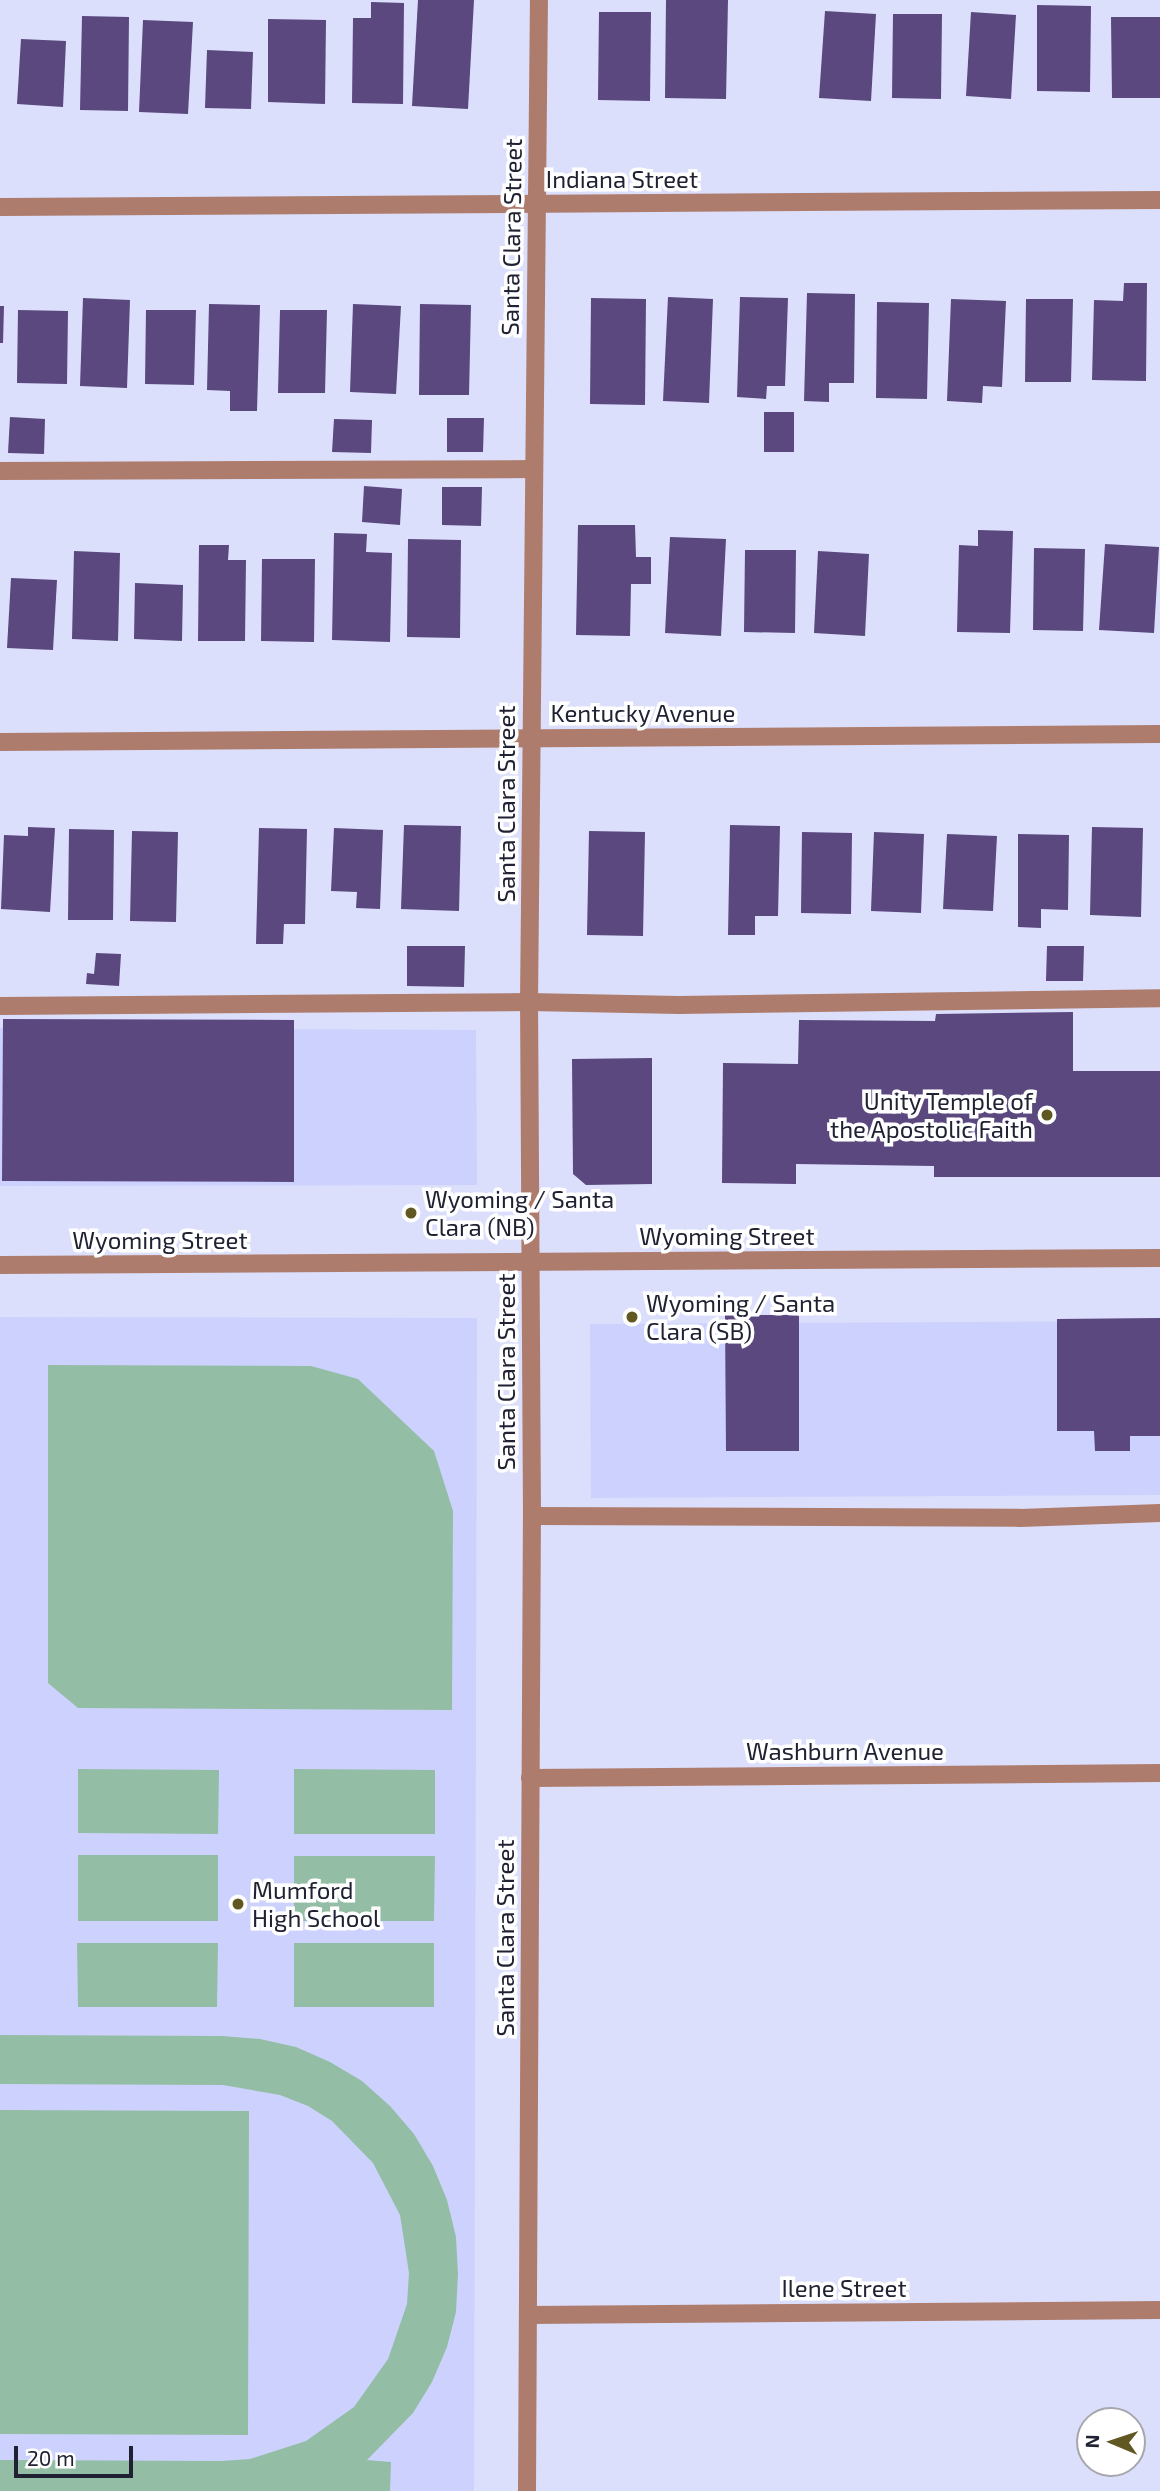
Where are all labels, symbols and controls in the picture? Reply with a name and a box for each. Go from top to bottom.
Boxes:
street label: Santa Clara Street [495,138,527,336]
street label: Indiana Street [546,165,698,193]
street label: Kentucky Avenue [550,699,736,727]
street label: Santa Clara Street [492,705,520,903]
place label: Unity Temple of the Apostolic Faith [829,1087,1033,1143]
marker: Unity Temple of the Apostolic Faith [1039,1107,1055,1123]
place label: Wyoming / Santa Clara (NB) [425,1185,614,1241]
marker: Wyoming / Santa Clara (NB) [403,1205,419,1221]
street label: Wyoming Street [639,1222,815,1250]
street label: Wyoming Street [72,1226,248,1254]
street label: Santa Clara Street [492,1273,520,1471]
place label: Wyoming / Santa Clara (SB) [646,1289,835,1345]
marker: Wyoming / Santa Clara (SB) [624,1309,640,1325]
street label: Washburn Avenue [746,1737,944,1765]
street label: Santa Clara Street [491,1839,519,2037]
place label: Mumford High School [252,1876,380,1932]
marker: Mumford High School [230,1896,246,1912]
street label: Ilene Street [781,2274,907,2302]
north arrow [1076,2407,1146,2477]
scale bar [18,2432,136,2476]
text: N [1080,2434,1103,2449]
text: 20 m [27,2445,75,2470]

